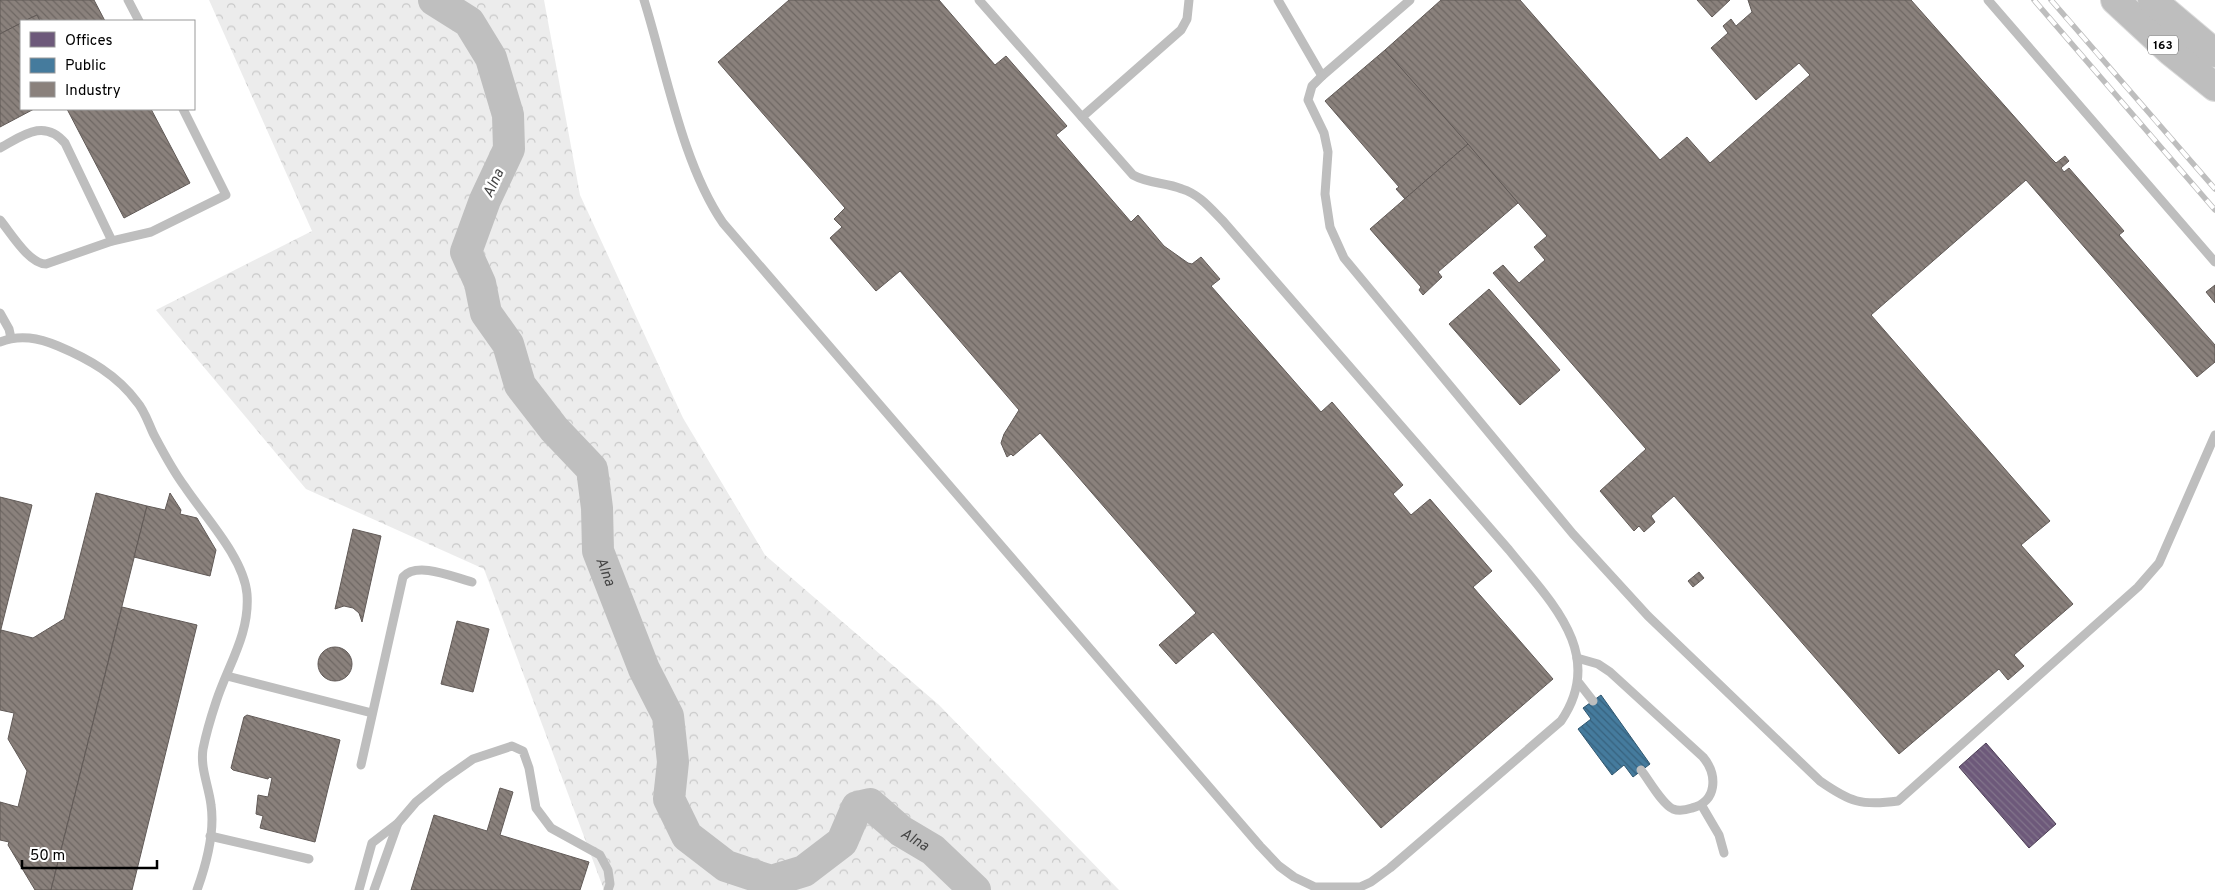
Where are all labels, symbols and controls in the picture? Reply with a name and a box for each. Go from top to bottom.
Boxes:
legend [20,20,195,110]
text: Offices [65,32,112,51]
road number: 163 [2148,36,2178,54]
text: Public [65,57,106,76]
text: Industry [65,82,121,101]
water label: Alna [480,166,509,201]
water label: Alna [590,555,619,589]
water label: Alna [897,825,932,856]
scale bar [22,838,158,870]
text: 50 m [30,847,65,866]

